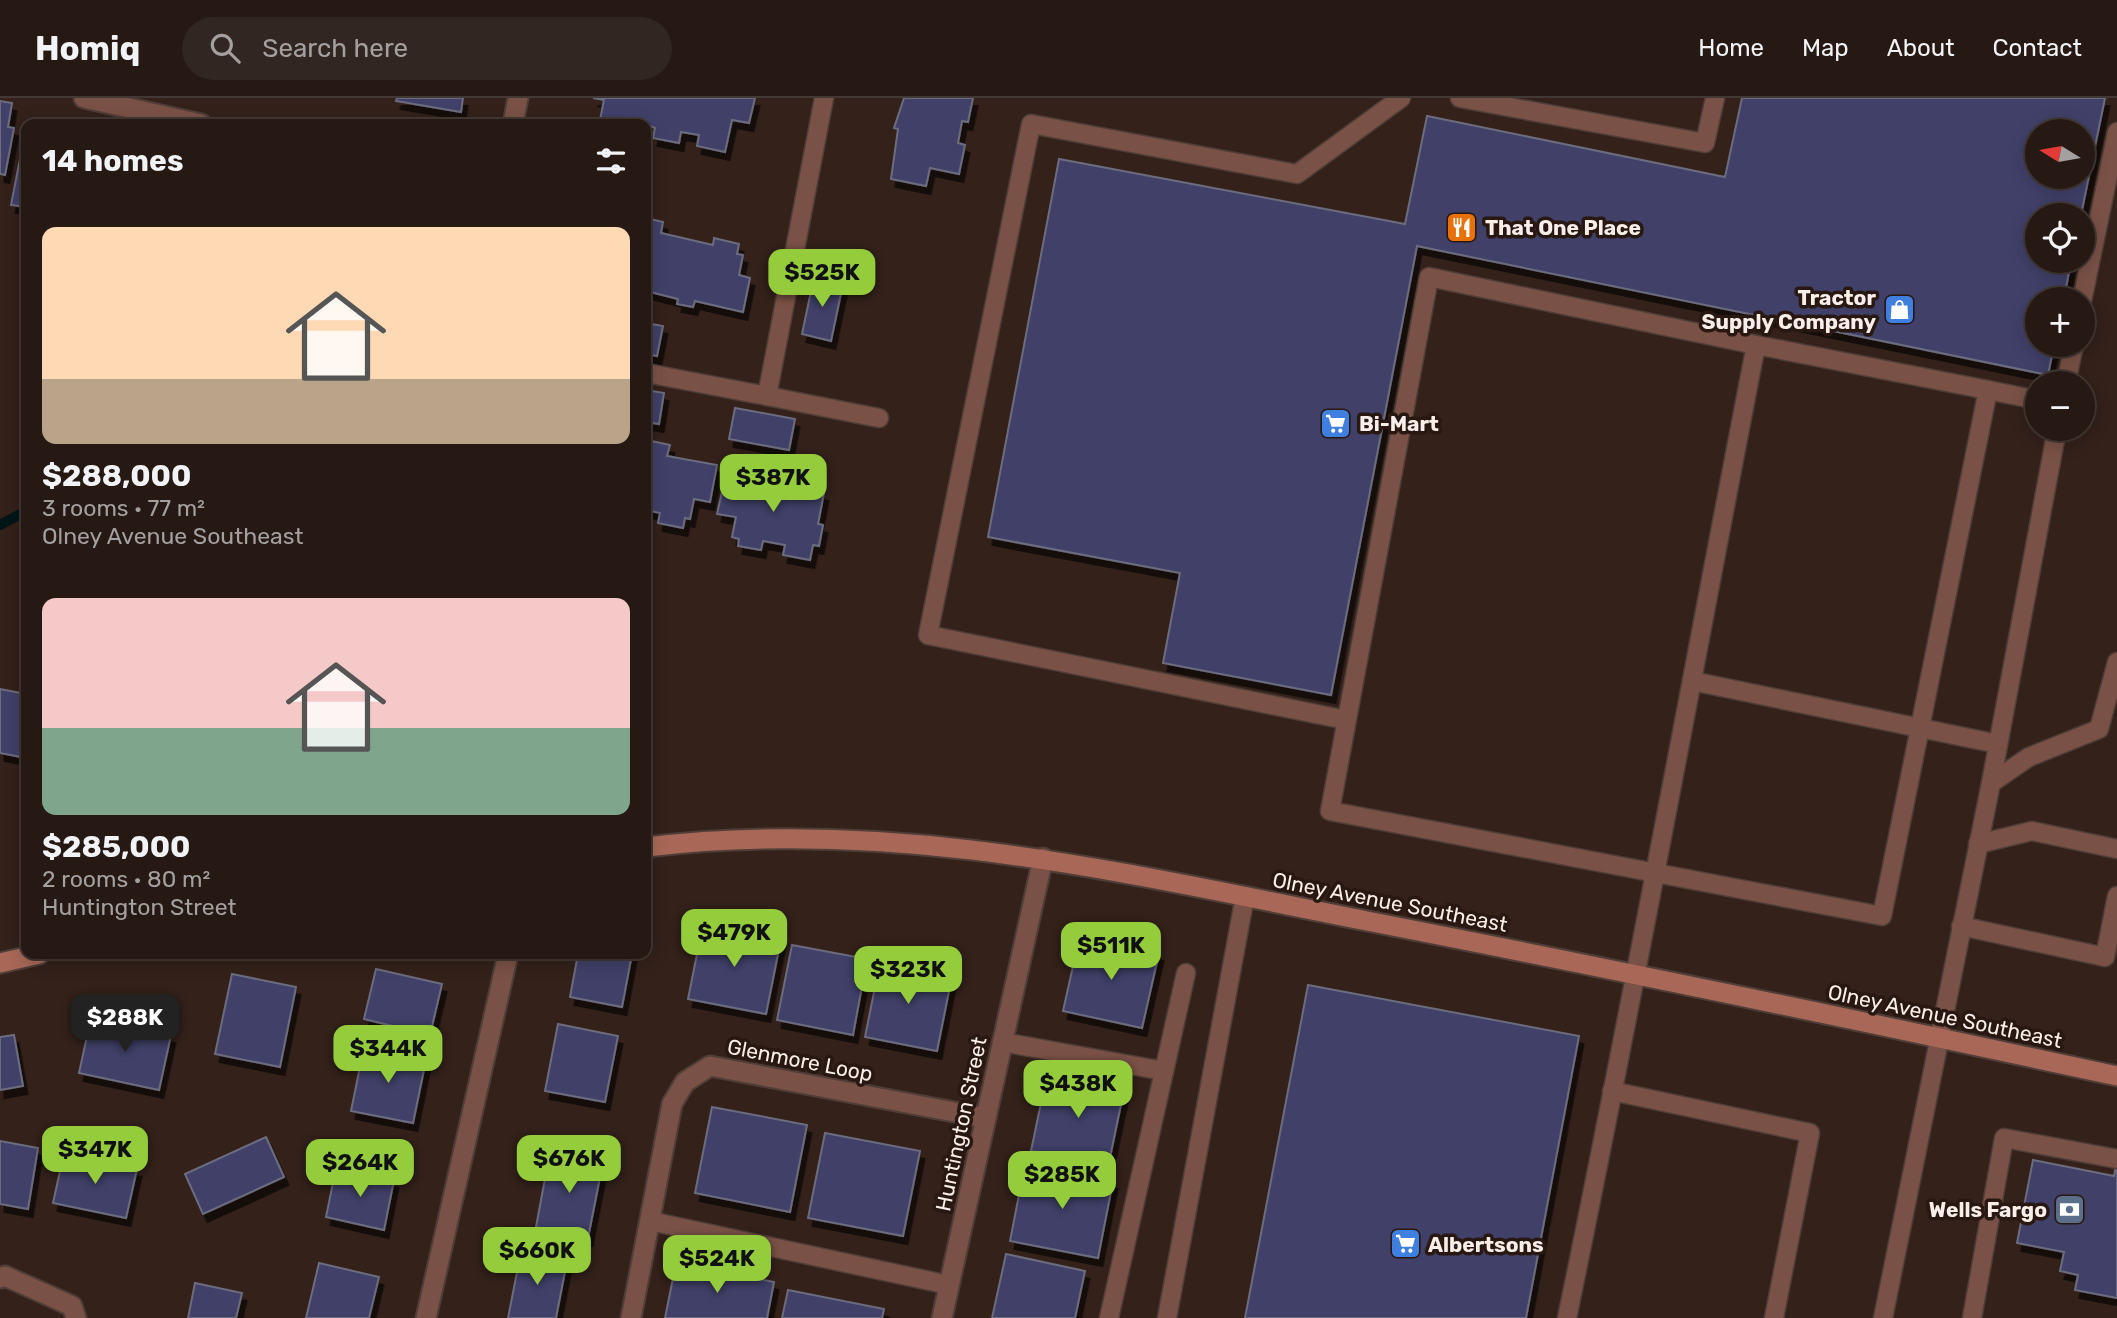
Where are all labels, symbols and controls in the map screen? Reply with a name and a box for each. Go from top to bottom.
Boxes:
search box [182,17,672,80]
text: Homiq [35,29,140,68]
icon: search [206,29,244,67]
text: Search here [262,33,408,64]
text: Home [1698,34,1764,62]
text: Map [1802,34,1849,62]
text: About [1887,34,1955,62]
text: Contact [1993,34,2082,62]
north arrow [2025,119,2095,189]
map controls [2025,119,2095,441]
icon: filters [592,142,630,180]
text: 14 homes [42,143,184,179]
button: locate [2025,203,2095,273]
restaurant icon: That One Place [1445,210,1479,244]
place label: That One Place [1485,215,1641,240]
pin: $525K [773,250,871,309]
text: $525K [784,258,860,286]
icon: home [273,273,399,399]
place label: Tractor Supply Company [1702,285,1876,334]
button: + [2025,287,2095,357]
shop icon: Tractor Supply Company [1882,292,1916,326]
button: − [2025,371,2095,441]
supermarket icon: Bi-Mart [1319,406,1353,440]
place label: Bi-Mart [1359,411,1439,436]
pin: $387K [724,454,822,514]
text: $288,000 [42,458,191,494]
text: $387K [736,463,810,491]
text: 3 rooms · 77 m² [42,494,205,522]
text: Olney Avenue Southeast [42,522,303,550]
icon: home [273,644,399,770]
text: $285,000 [42,829,190,865]
text: 2 rooms · 80 m² [42,865,210,893]
street label: Olney Avenue Southeast [1270,867,1510,937]
text: Huntington Street [42,893,237,921]
pin: $479K [685,910,783,969]
text: $479K [697,918,771,946]
pin: $511K [1062,922,1160,982]
text: $511K [1077,931,1145,959]
pin: $323K [859,946,957,1006]
text: $323K [870,955,946,983]
street label: Olney Avenue Southeast [1826,979,2064,1053]
pin: $288K [76,995,174,1054]
text: $288K [87,1003,163,1031]
pin: $344K [339,1026,437,1085]
text: $344K [349,1034,427,1062]
street label: Glenmore Loop [725,1034,875,1086]
street label: Huntington Street [930,1035,992,1213]
pin: $438K [1029,1060,1127,1120]
text: $438K [1039,1069,1117,1097]
pin: $347K [46,1126,144,1186]
text: $347K [58,1135,132,1163]
pin: $676K [520,1136,618,1195]
pin: $264K [311,1140,409,1199]
text: $676K [533,1144,605,1172]
text: $264K [322,1148,398,1176]
pin: $285K [1013,1152,1111,1211]
text: $285K [1024,1160,1100,1188]
bank icon: Wells Fargo [2053,1192,2087,1226]
place label: Wells Fargo [1929,1197,2047,1222]
supermarket icon: Albertsons [1388,1227,1422,1261]
pin: $660K [488,1228,586,1287]
place label: Albertsons [1428,1232,1544,1257]
text: $660K [499,1236,575,1264]
pin: $524K [668,1236,766,1295]
text: $524K [679,1244,755,1272]

